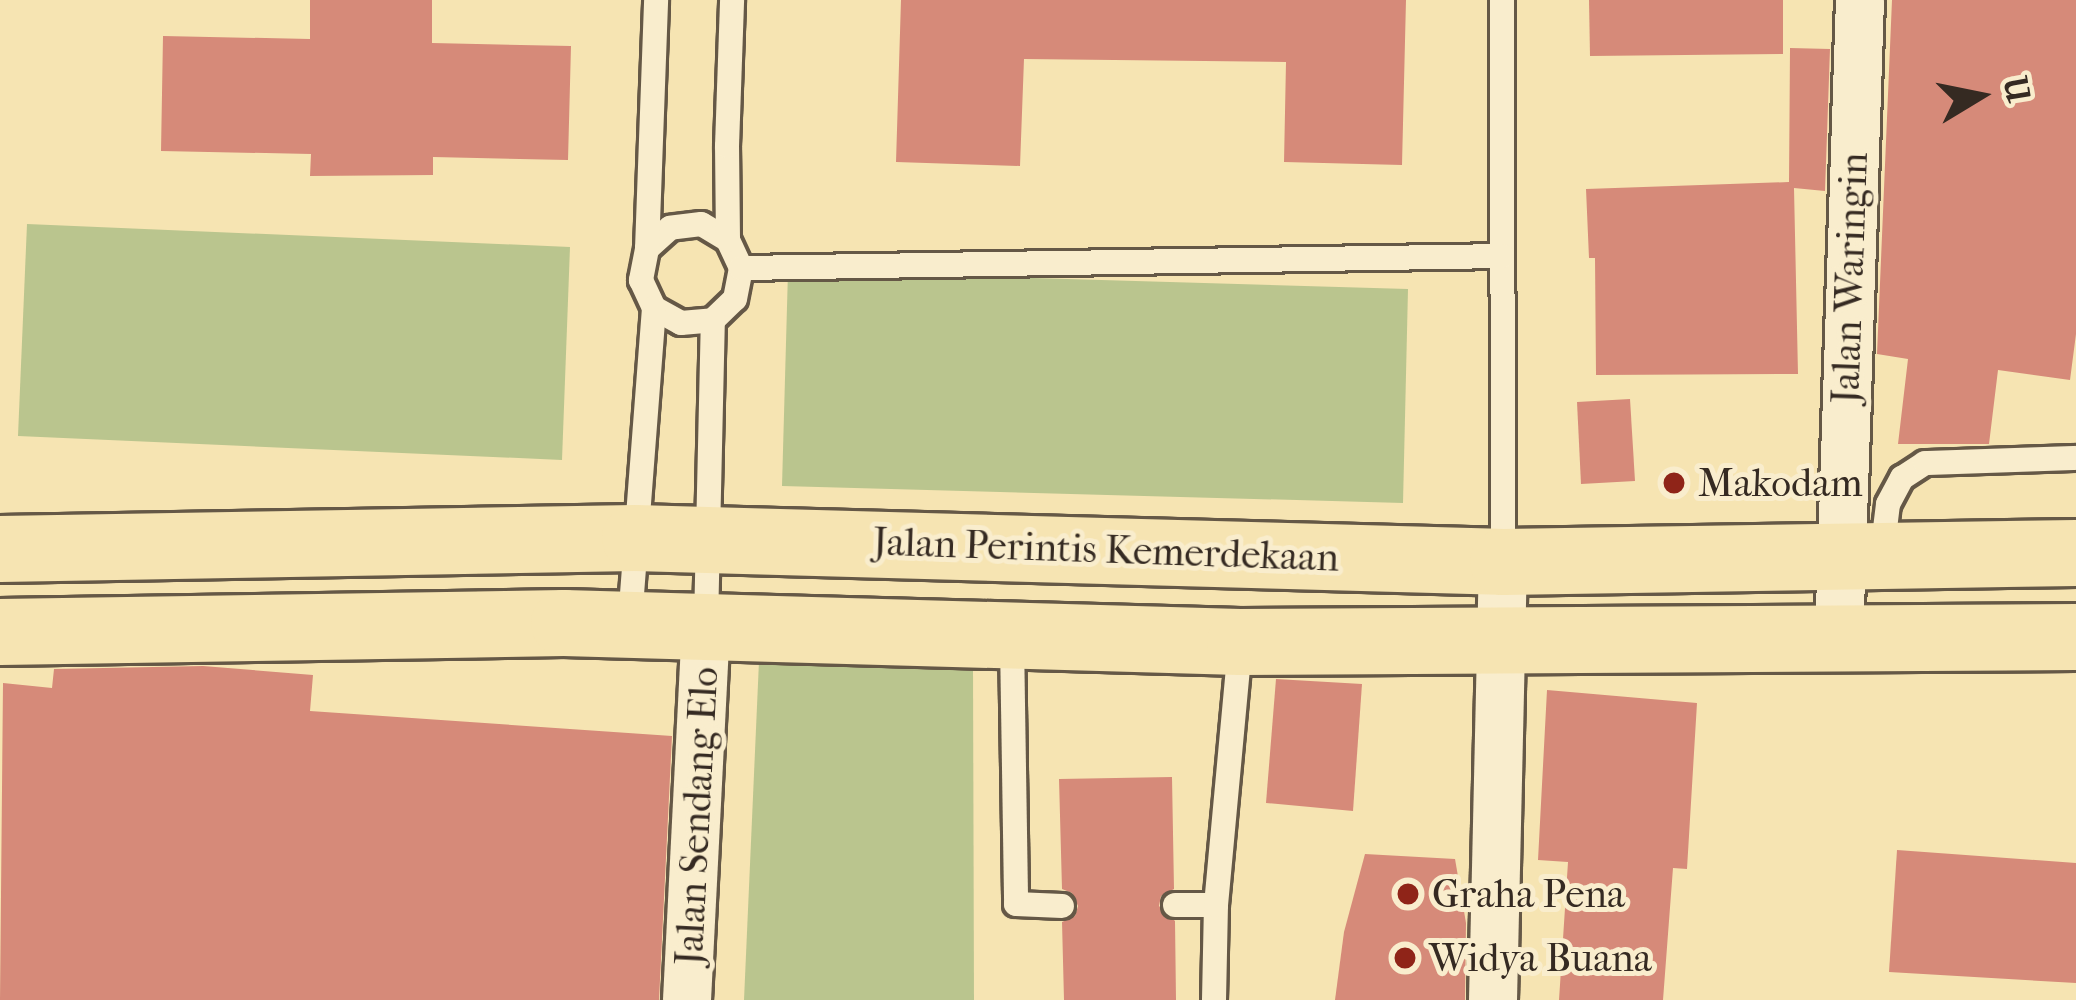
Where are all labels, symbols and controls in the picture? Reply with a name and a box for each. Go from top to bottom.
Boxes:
north arrow [1920,36,2040,156]
text: U [1995,74,2037,106]
street label: Jalan Waringin [1822,152,1878,404]
place label: Makodam [1698,460,1863,506]
marker: Makodam [1661,470,1687,496]
street label: Jalan Perintis Kemerdekaan [872,518,1340,582]
street label: Jalan Sendang Elo [666,666,728,966]
place label: Graha Pena [1432,871,1625,917]
marker: Graha Pena [1395,881,1421,907]
place label: Widya Buana [1429,935,1652,981]
marker: Widya Buana [1392,945,1418,971]

